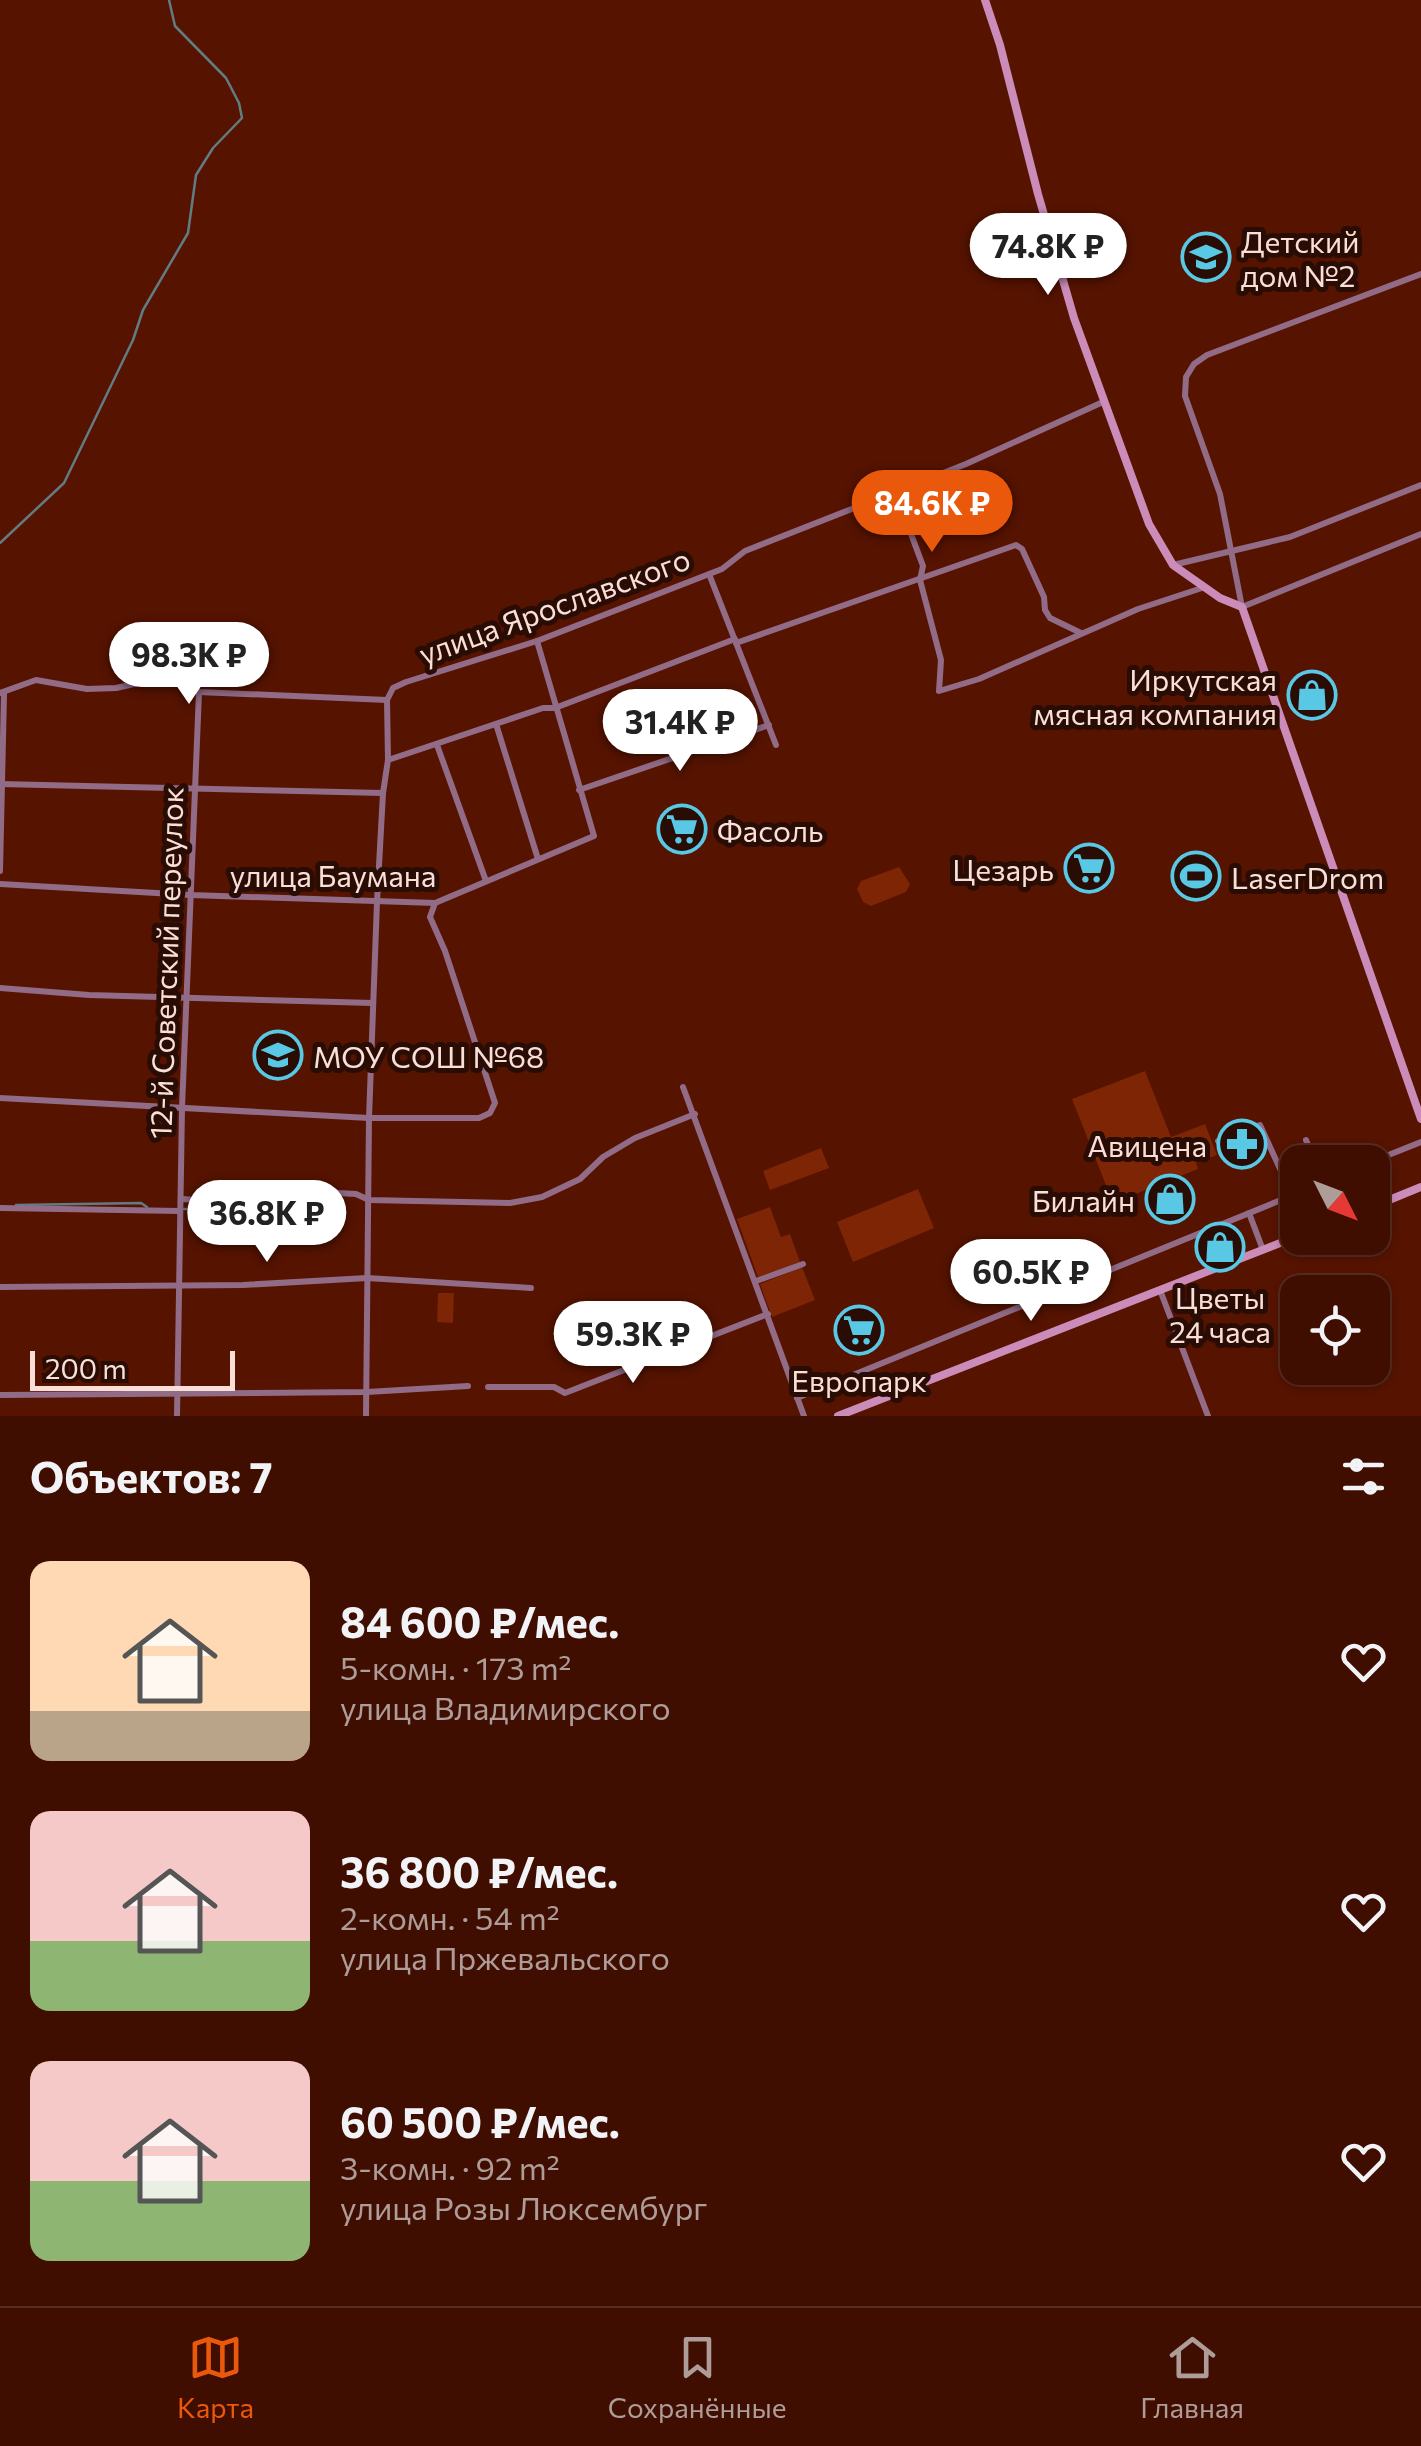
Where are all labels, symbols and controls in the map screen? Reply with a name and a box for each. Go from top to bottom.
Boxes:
pin: 74.8K ₽ [956,213,1140,298]
place label: Детский дом №2 [1241,222,1360,293]
text: 74.8K ₽ [992,225,1104,265]
school or university icon: Детский дом №2 [1180,231,1232,283]
pin: 84.6K ₽ [840,470,1024,555]
text: 84.6K ₽ [874,482,990,522]
street label: улица Ярославского [413,539,695,671]
pin: 98.3K ₽ [97,622,281,707]
text: 98.3K ₽ [131,634,247,674]
place label: Иркутская мясная компания [1034,660,1277,731]
shop icon: Иркутская мясная компания [1286,669,1338,721]
pin: 31.4K ₽ [588,689,772,774]
text: 31.4K ₽ [625,701,735,741]
street label: 12-й Советский переулок [140,786,190,1140]
supermarket icon: Фасоль [656,803,708,855]
place label: Фасоль [717,811,823,848]
supermarket icon: Цезарь [1063,842,1115,894]
place label: Цезарь [952,850,1054,887]
sports icon: LaseгDrom [1170,850,1222,902]
street label: улица Баумана [230,856,436,893]
place label: LaseгDrom [1231,858,1384,895]
school or university icon: МОУ СОШ №68 [252,1029,304,1081]
place label: МОУ СОШ №68 [313,1037,544,1074]
pharmacy icon: Авицена [1216,1118,1268,1170]
place label: Авицена [1087,1126,1207,1163]
north arrow [1280,1145,1390,1255]
map controls [1280,1145,1390,1385]
shop icon: Билайн [1144,1173,1196,1225]
pin: 36.8K ₽ [175,1180,359,1265]
place label: Билайн [1032,1181,1135,1218]
text: 36.8K ₽ [209,1192,325,1232]
shop icon: Цветы 24 часа [1194,1221,1246,1273]
pin: 60.5K ₽ [939,1239,1123,1324]
text: 60.5K ₽ [972,1251,1090,1291]
button: locate [1280,1275,1390,1385]
place label: Цветы 24 часа [1169,1278,1271,1349]
pin: 59.3K ₽ [541,1301,725,1386]
supermarket icon: Европарк [833,1304,885,1356]
text: 59.3K ₽ [576,1313,690,1353]
scale bar [30,1346,235,1390]
text: 200 m [45,1351,127,1385]
place label: Европарк [791,1361,927,1398]
icon: filters [1336,1449,1391,1504]
text: Объектов: 7 [30,1450,273,1502]
text: 84 600 ₽/мес. [340,1595,619,1647]
icon: home [110,1601,230,1721]
icon: heart [1336,1634,1391,1689]
text: 5-комн. · 173 m² [340,1647,571,1687]
text: улица Владимирского [340,1687,671,1727]
text: 36 800 ₽/мес. [340,1845,618,1897]
icon: home [110,1851,230,1971]
icon: heart [1336,1884,1391,1939]
text: 2-комн. · 54 m² [340,1897,560,1937]
text: улица Пржевальского [340,1937,670,1977]
text: 60 500 ₽/мес. [340,2095,620,2147]
icon: home [110,2101,230,2221]
icon: heart [1336,2134,1391,2189]
text: 3-комн. · 92 m² [340,2147,560,2187]
text: улица Розы Люксембург [340,2187,707,2227]
tab: Карта [177,2330,254,2424]
tab: Сохранённые [608,2330,787,2424]
tab: Главная [1140,2330,1244,2424]

